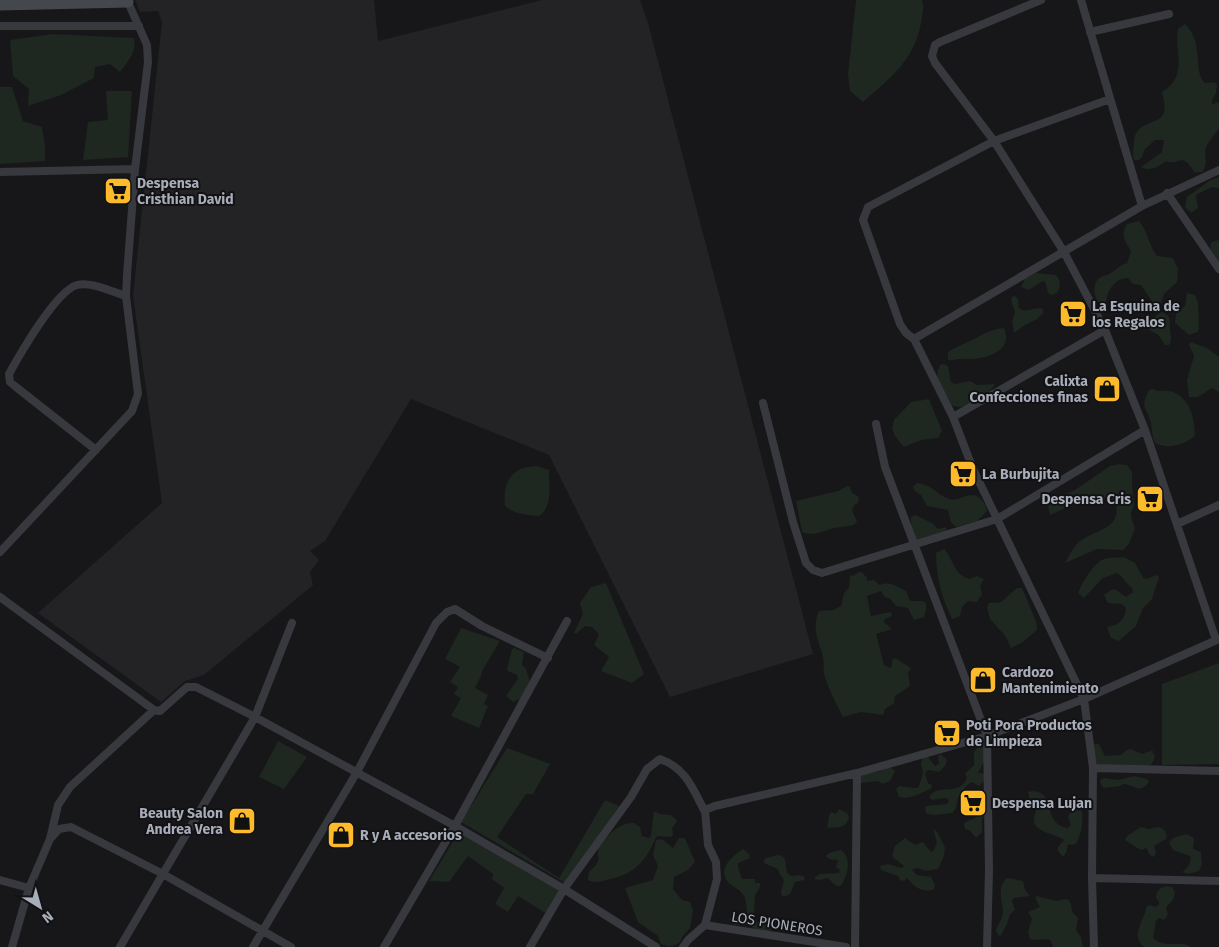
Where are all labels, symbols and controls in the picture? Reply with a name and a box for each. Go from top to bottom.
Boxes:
place label: Despensa Cristhian David [137,175,234,208]
supermarket icon: Despensa Cristhian David [103,176,133,206]
place label: La Esquina de los Regalos [1092,298,1180,331]
supermarket icon: La Esquina de los Regalos [1058,299,1088,329]
place label: Calixta Confecciones finas [970,373,1088,406]
shop icon: Calixta Confecciones finas [1092,374,1122,404]
supermarket icon: La Burbujita [948,459,978,489]
place label: La Burbujita [982,466,1060,483]
supermarket icon: Despensa Cris [1135,484,1165,514]
place label: Despensa Cris [1041,491,1131,508]
place label: Cardozo Mantenimiento [1002,664,1099,697]
shop icon: Cardozo Mantenimiento [968,665,998,695]
place label: Poti Pora Productos de Limpieza [966,717,1092,750]
supermarket icon: Poti Pora Productos de Limpieza [932,718,962,748]
supermarket icon: Despensa Lujan [958,788,988,818]
place label: Despensa Lujan [992,795,1092,812]
place label: Beauty Salon Andrea Vera [139,805,223,838]
shop icon: Beauty Salon Andrea Vera [227,806,257,836]
shop icon: R y A accesorios [326,820,356,850]
place label: R y A accesorios [360,827,462,844]
north arrow [15,882,65,932]
text: N [39,907,56,927]
street label: LOS PIONEROS [730,908,824,940]

